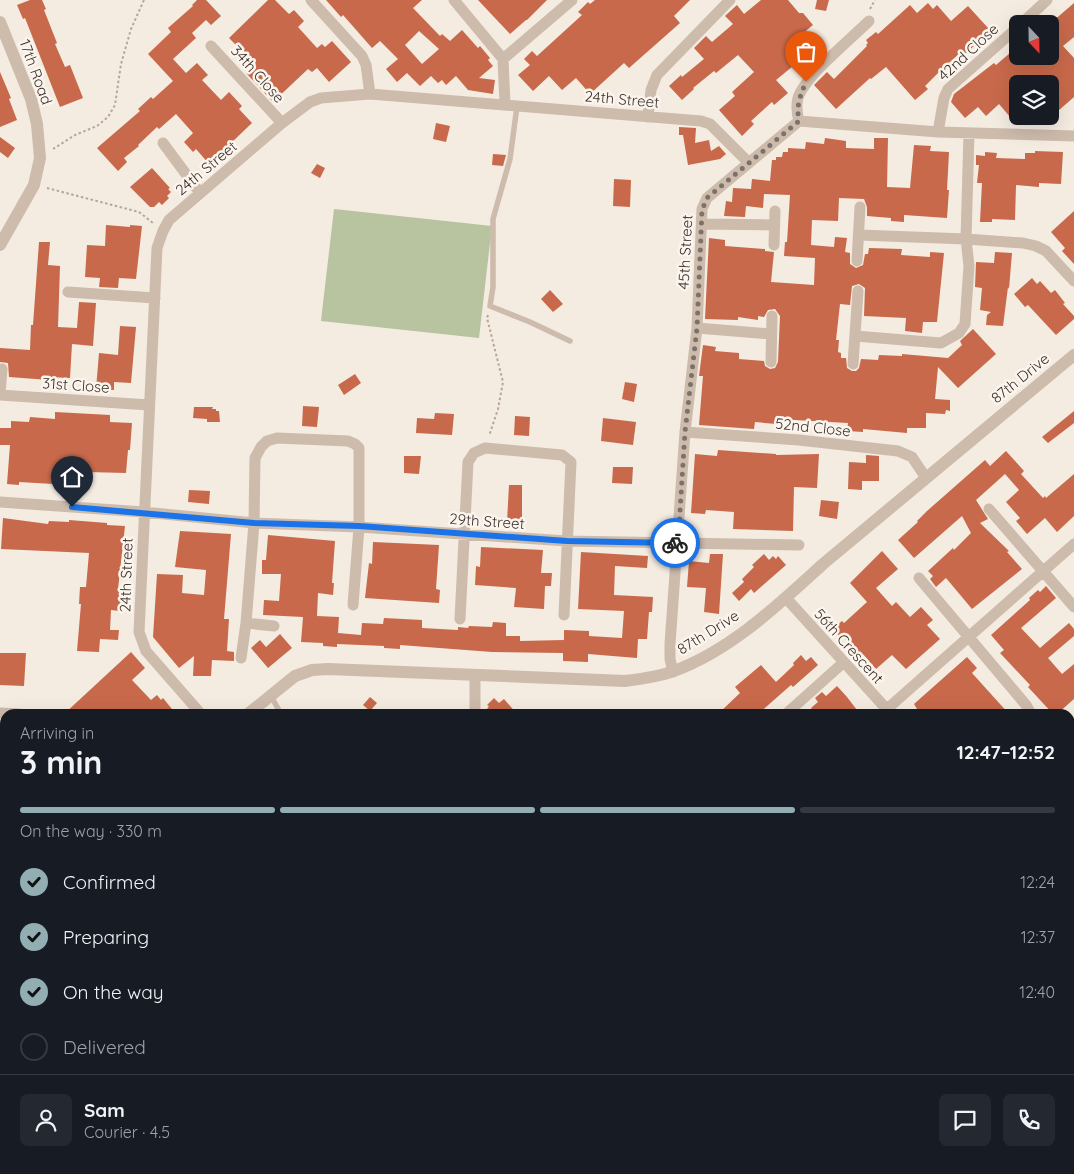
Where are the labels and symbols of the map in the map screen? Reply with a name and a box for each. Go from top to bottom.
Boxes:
north arrow [1009,15,1059,65]
street label: 42nd Close [934,19,1002,85]
pin [785,31,827,82]
street label: 17th Road [15,37,57,107]
street label: 34th Close [227,41,289,107]
street label: 24th Street [584,86,660,112]
street label: 24th Street [171,137,241,199]
street label: 45th Street [674,214,696,290]
street label: 87th Drive [987,349,1053,407]
street label: 31st Close [42,373,110,397]
street label: 52nd Close [774,414,852,440]
pin [51,456,93,507]
street label: 29th Street [449,509,525,533]
courier [650,518,700,568]
street label: 24th Street [115,537,137,613]
street label: 56th Crescent [810,604,888,688]
street label: 87th Drive [674,606,742,658]

